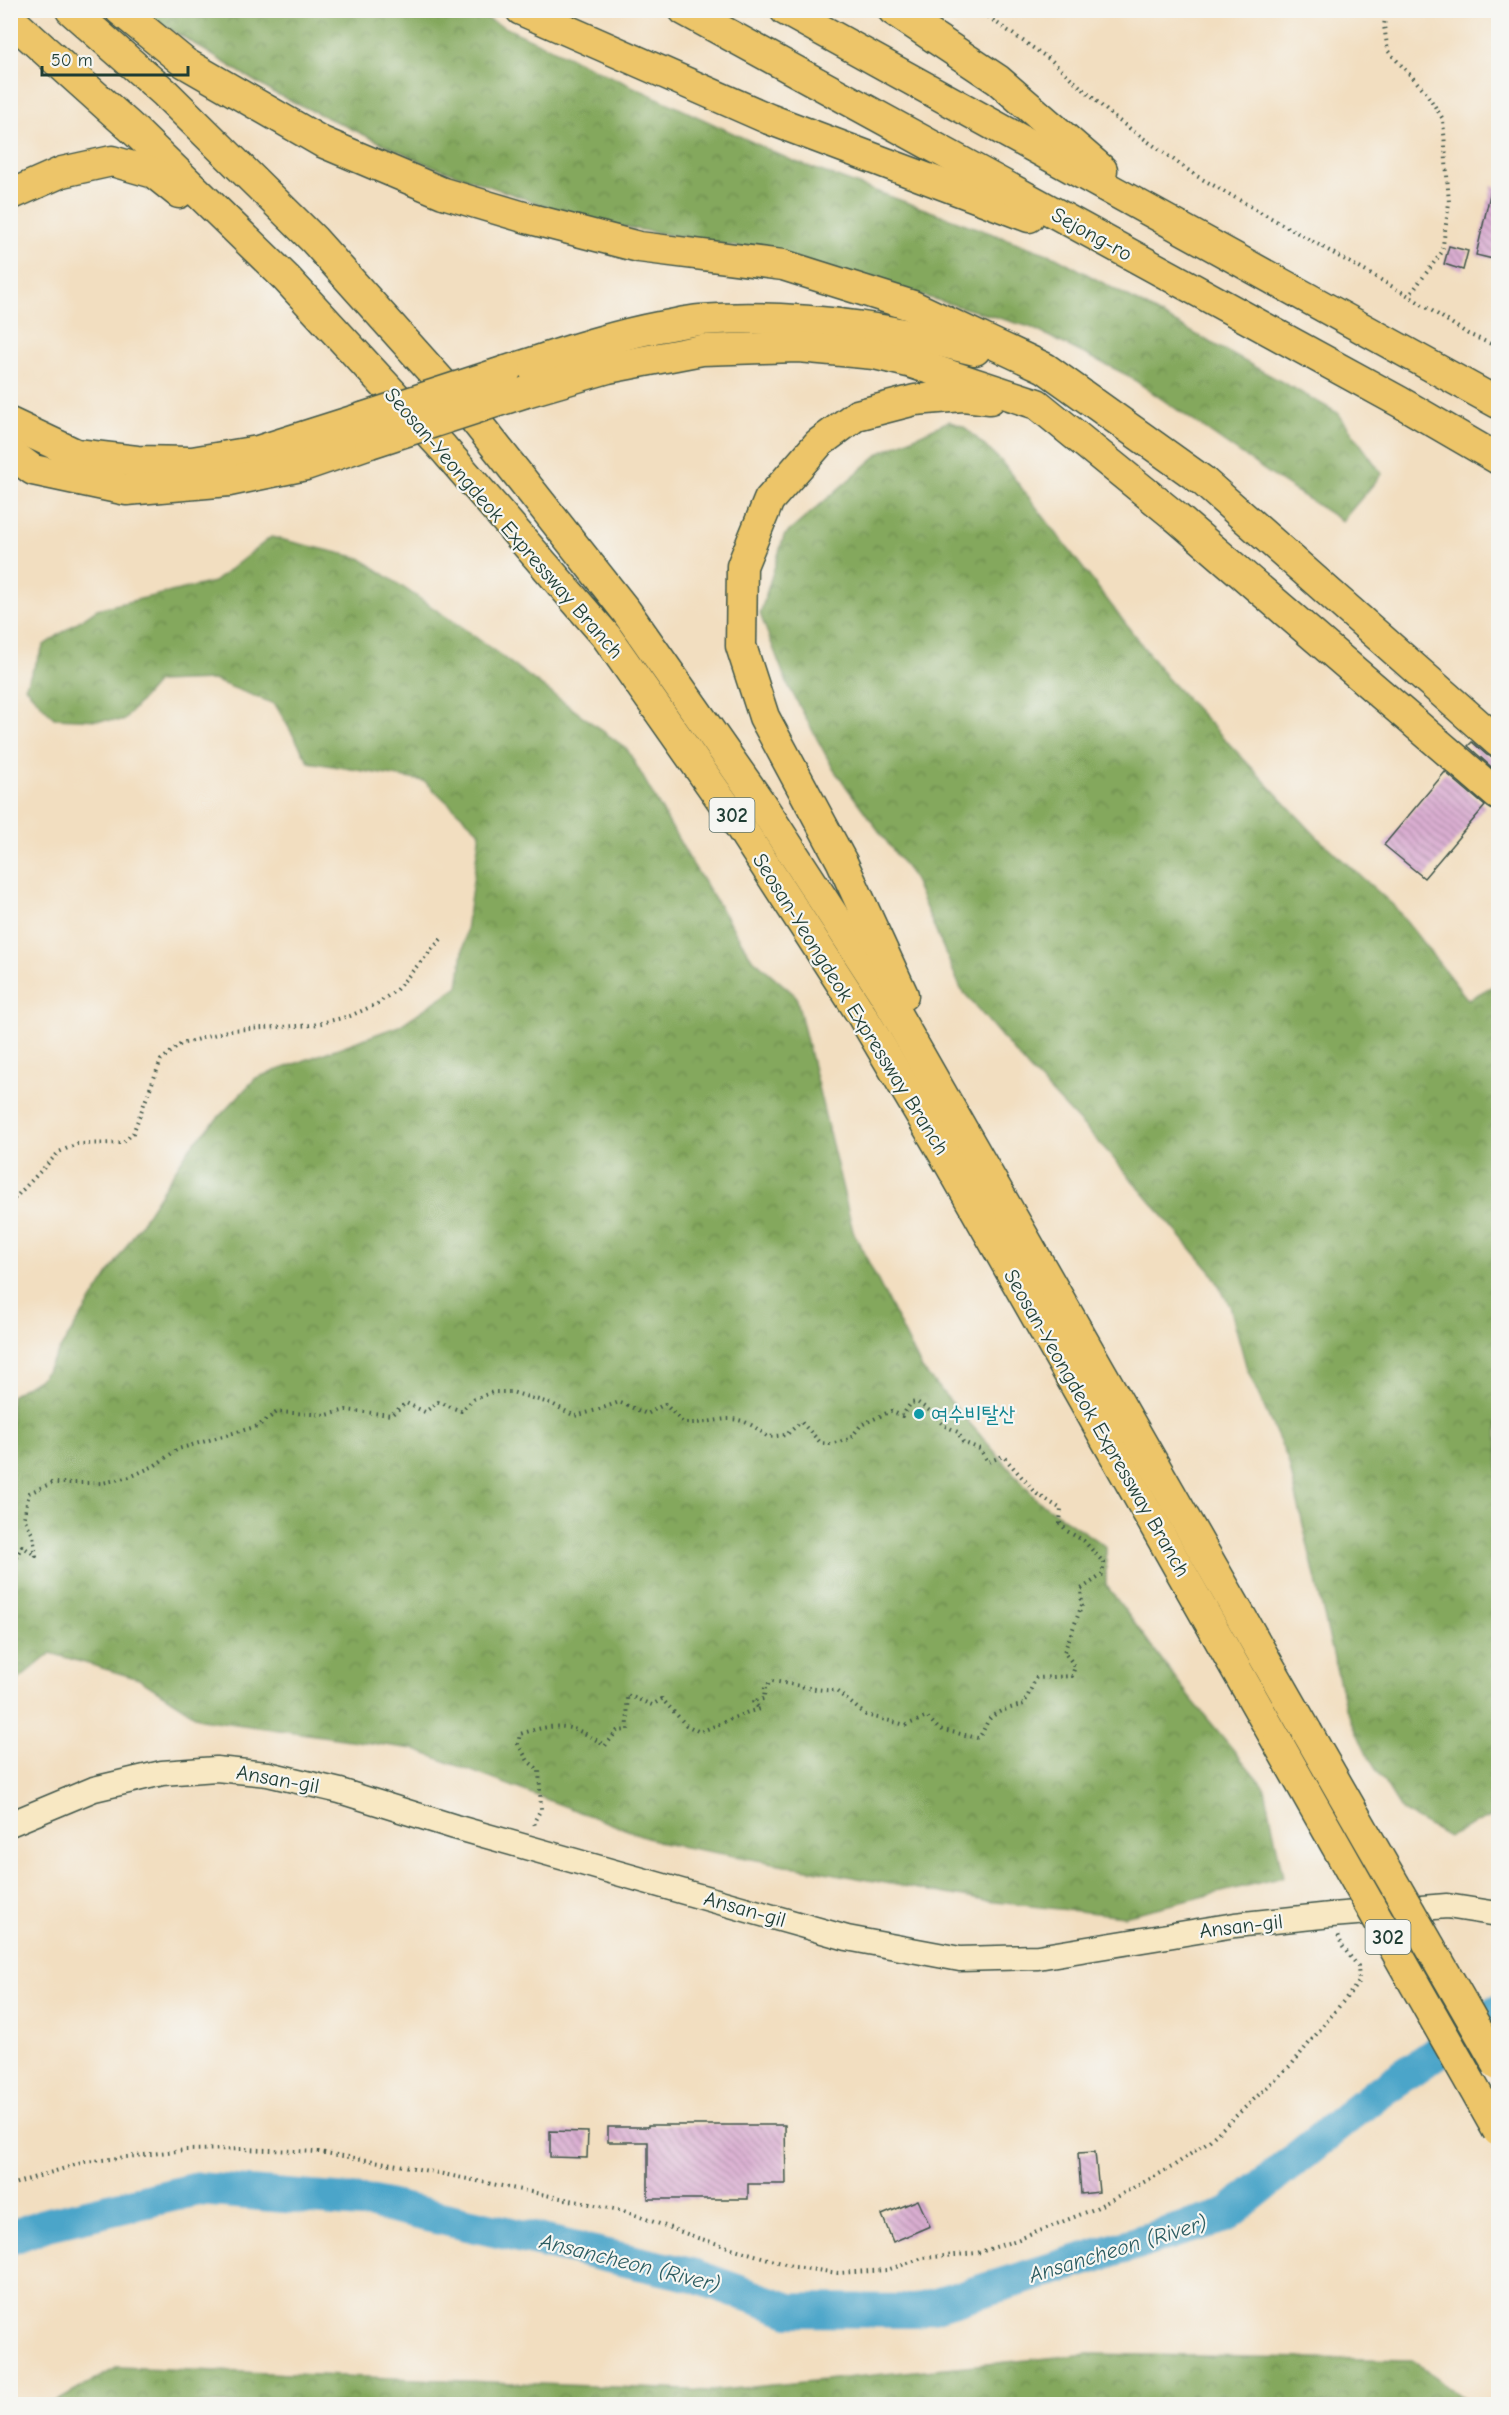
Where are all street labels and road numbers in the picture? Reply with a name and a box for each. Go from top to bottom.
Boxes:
street label: Sejong-ro [1048,202,1136,266]
street label: Seosan-Yeongdeok Expressway Branch [380,383,628,663]
road number: 302 [710,798,754,832]
street label: Seosan-Yeongdeok Expressway Branch [748,849,954,1159]
street label: Seosan-Yeongdeok Expressway Branch [999,1265,1195,1581]
street label: Ansan-gil [235,1760,321,1798]
street label: Ansan-gil [701,1886,789,1932]
street label: Ansan-gil [1198,1909,1284,1943]
road number: 302 [1366,1920,1410,1954]

